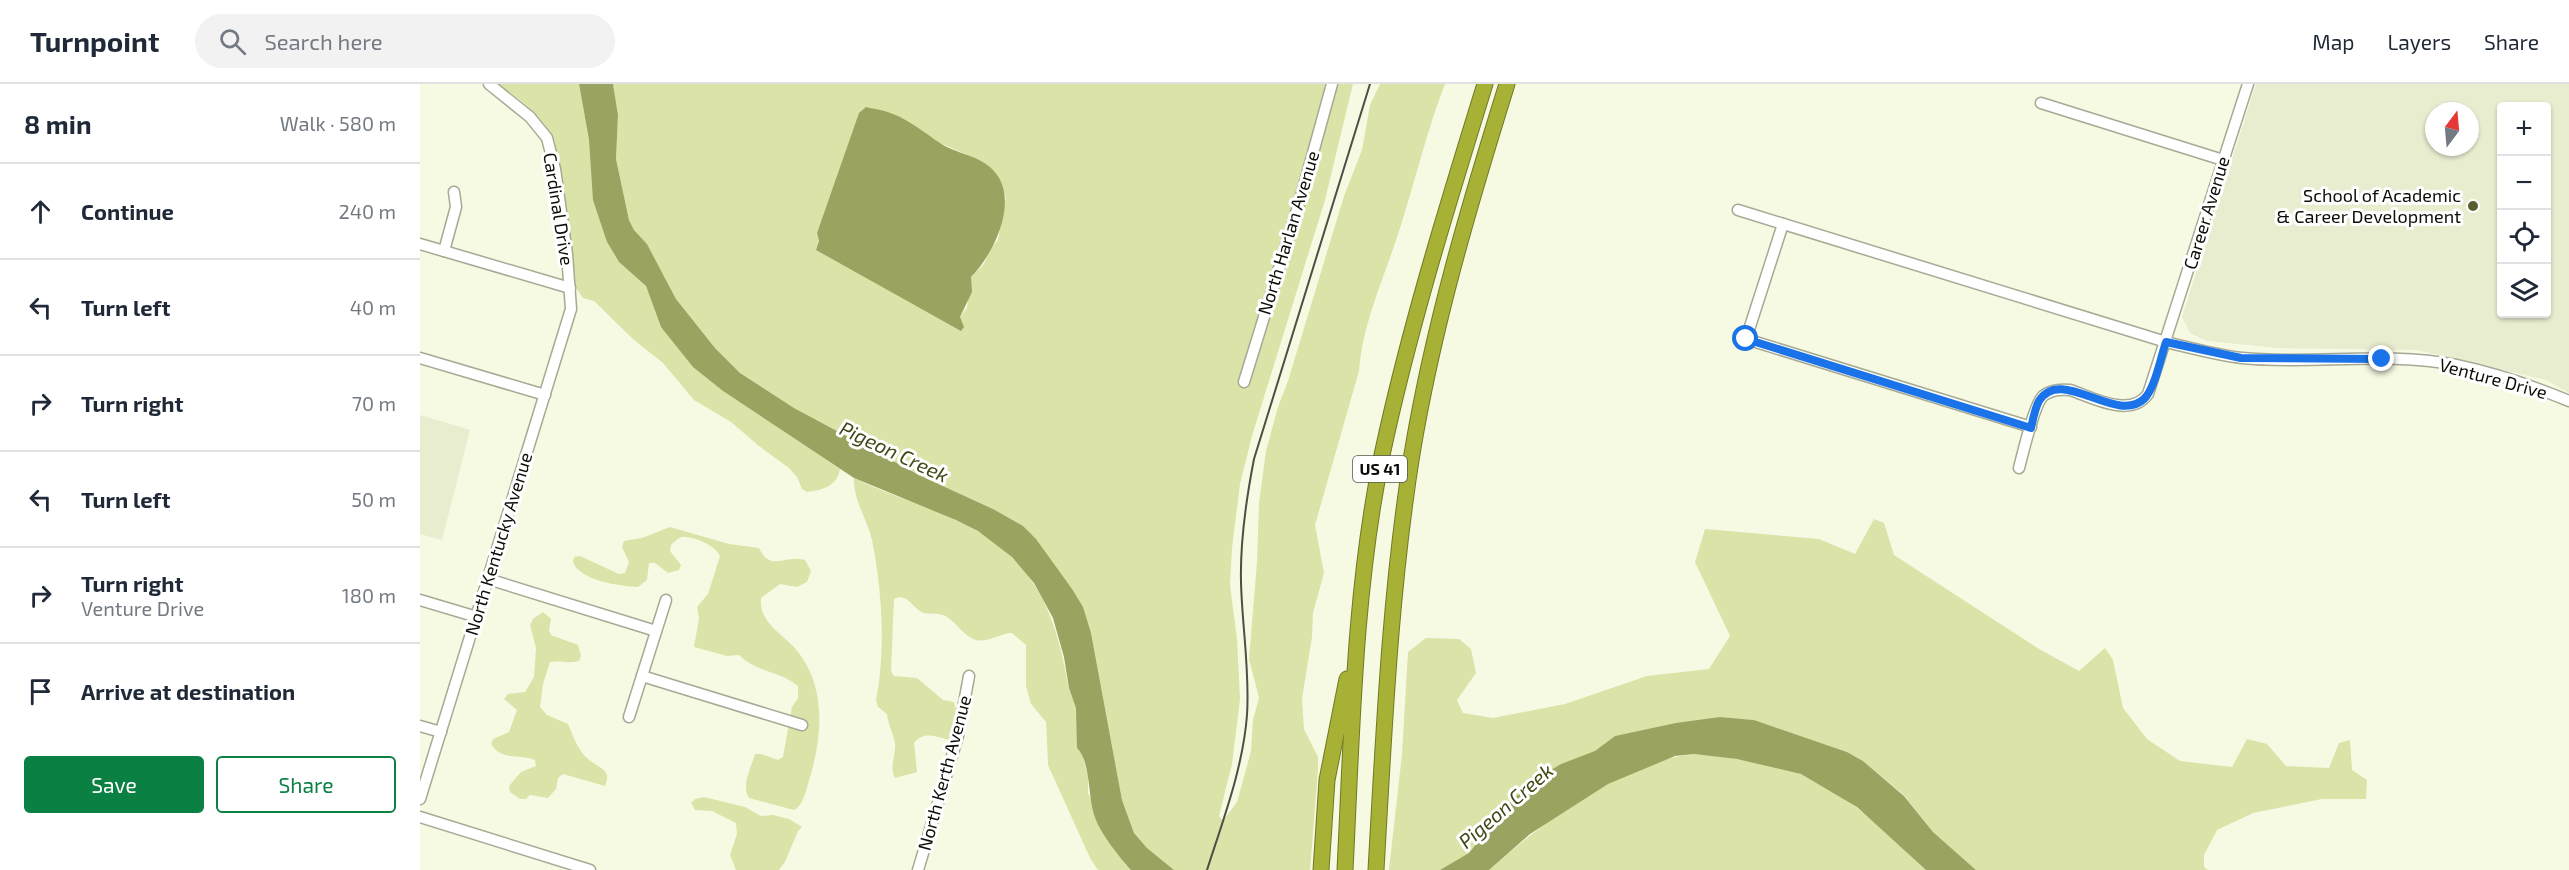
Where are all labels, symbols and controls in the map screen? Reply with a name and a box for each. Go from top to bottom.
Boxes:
search box [195,14,615,68]
text: Turnpoint [30,24,159,58]
icon: search [216,25,249,58]
text: Search here [264,28,383,54]
text: Map [2312,29,2354,54]
text: Layers [2387,29,2451,54]
text: Share [2484,29,2539,54]
north arrow [2425,102,2479,156]
map controls [2497,102,2551,318]
button: + [2497,102,2551,156]
text: 8 min [24,108,92,139]
text: Walk · 580 m [280,111,396,135]
street label: North Harlan Avenue [1253,148,1323,317]
street label: Cardinal Drive [539,151,579,267]
street label: Career Avenue [2178,153,2234,272]
button: − [2497,156,2551,210]
place label: School of Academic & Career Development [2276,184,2461,227]
icon: ahead [24,195,57,228]
text: Continue [81,198,174,224]
text: 240 m [338,199,396,223]
marker: School of Academic & Career Development [2466,199,2480,213]
button: locate [2497,210,2551,264]
button: layers [2497,264,2551,318]
icon: left [24,291,57,324]
text: Turn left [81,294,170,320]
text: 40 m [350,295,396,319]
route start [1732,325,1758,351]
route end [2368,345,2394,371]
street label: Venture Drive [2437,353,2550,403]
icon: right [24,387,57,420]
text: Turn right [81,390,183,416]
text: 70 m [352,391,396,415]
water label: Pigeon Creek [836,415,953,487]
street label: North Kentucky Avenue [460,450,536,638]
road number: US 41 [1353,456,1407,482]
icon: left [24,483,57,516]
text: Turn left [81,486,170,512]
text: 50 m [351,487,396,511]
text: Turn right [81,570,183,596]
icon: right [24,579,57,612]
text: 180 m [342,583,396,607]
text: Venture Drive [81,596,204,620]
icon: arrive [24,675,57,708]
text: Arrive at destination [81,678,295,704]
street label: North Kerth Avenue [913,693,975,853]
button: Save [24,756,204,813]
button: Share [216,756,396,813]
water label: Pigeon Creek [1453,758,1557,853]

